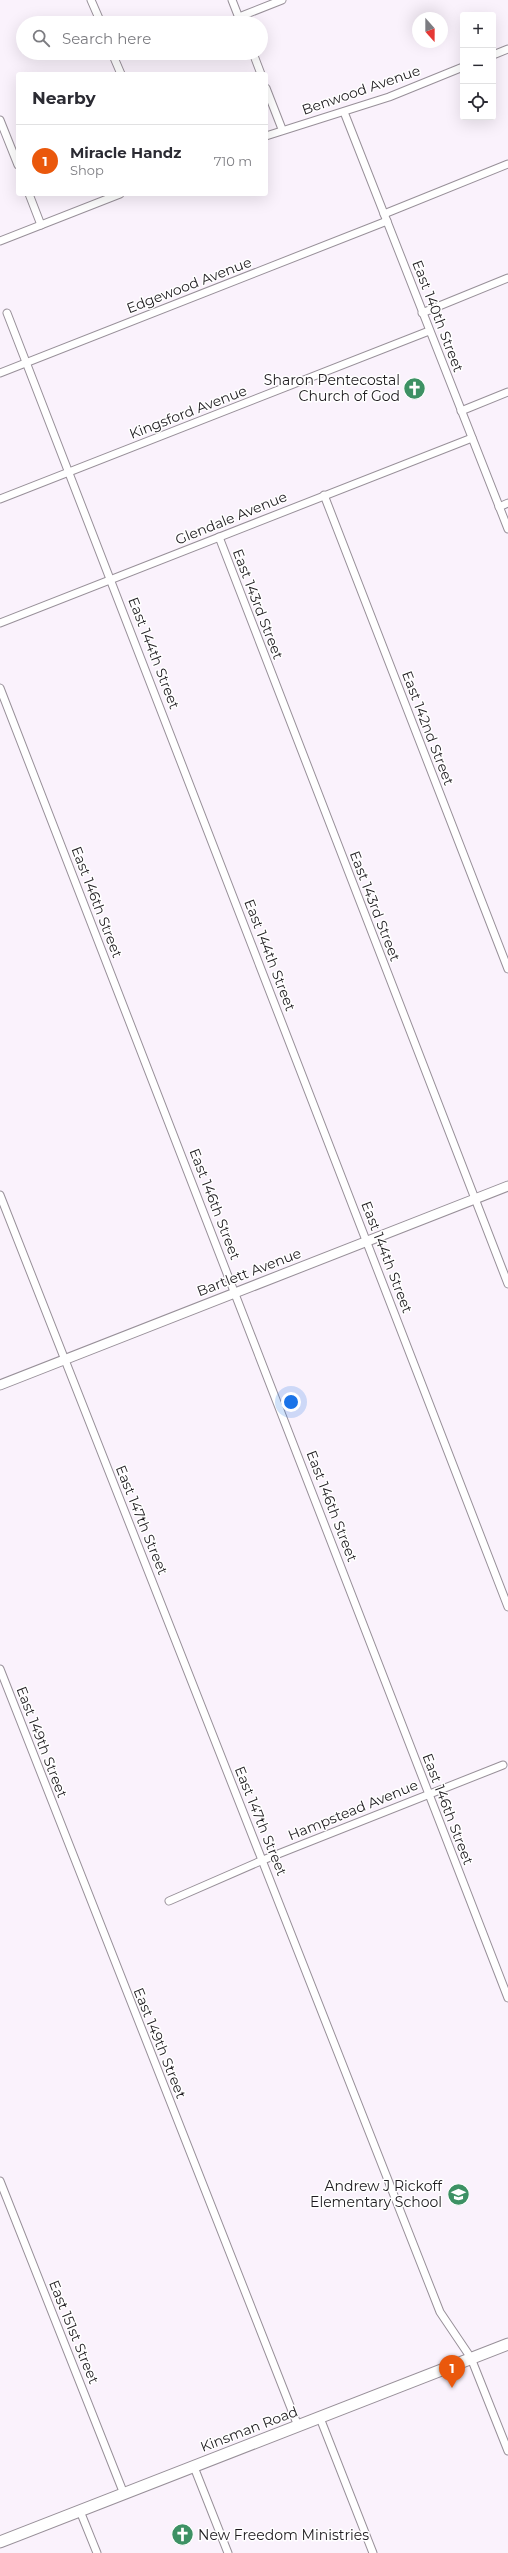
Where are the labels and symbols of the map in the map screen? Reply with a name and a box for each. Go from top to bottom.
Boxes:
north arrow [412,12,448,48]
street label: Benwood Avenue [299,61,423,119]
street label: Edgewood Avenue [124,253,254,317]
street label: East 140th Street [408,257,468,375]
place label: Sharon Pentecostal Church of God [264,371,400,405]
church icon: Sharon Pentecostal Church of God [402,375,428,401]
street label: Kingsford Avenue [127,381,249,443]
street label: Glendale Avenue [172,487,290,549]
street label: East 143rd Street [229,546,287,662]
street label: East 144th Street [124,595,184,712]
street label: East 142nd Street [398,668,458,788]
street label: East 146th Street [68,844,127,960]
street label: East 143rd Street [346,848,404,964]
street label: East 144th Street [240,897,300,1014]
street label: East 146th Street [186,1146,245,1262]
street label: East 144th Street [357,1199,417,1316]
street label: Bartlett Avenue [194,1244,304,1300]
your location [281,1392,301,1412]
street label: East 146th Street [303,1448,362,1564]
street label: East 147th Street [112,1463,172,1578]
street label: East 149th Street [13,1684,72,1800]
street label: East 146th Street [419,1751,478,1867]
street label: East 147th Street [231,1764,291,1879]
street label: Hampstead Avenue [285,1776,421,1844]
street label: East 149th Street [130,1985,191,2101]
place label: Andrew J Rickoff Elementary School [310,2177,443,2211]
school or university icon: Andrew J Rickoff Elementary School [445,2181,471,2207]
street label: East 151st Street [45,2278,103,2387]
pin: 1 [439,2355,465,2388]
street label: Kinsman Road [198,2402,300,2456]
church icon: New Freedom Ministries [170,2522,196,2548]
place label: New Freedom Ministries [198,2526,369,2544]

